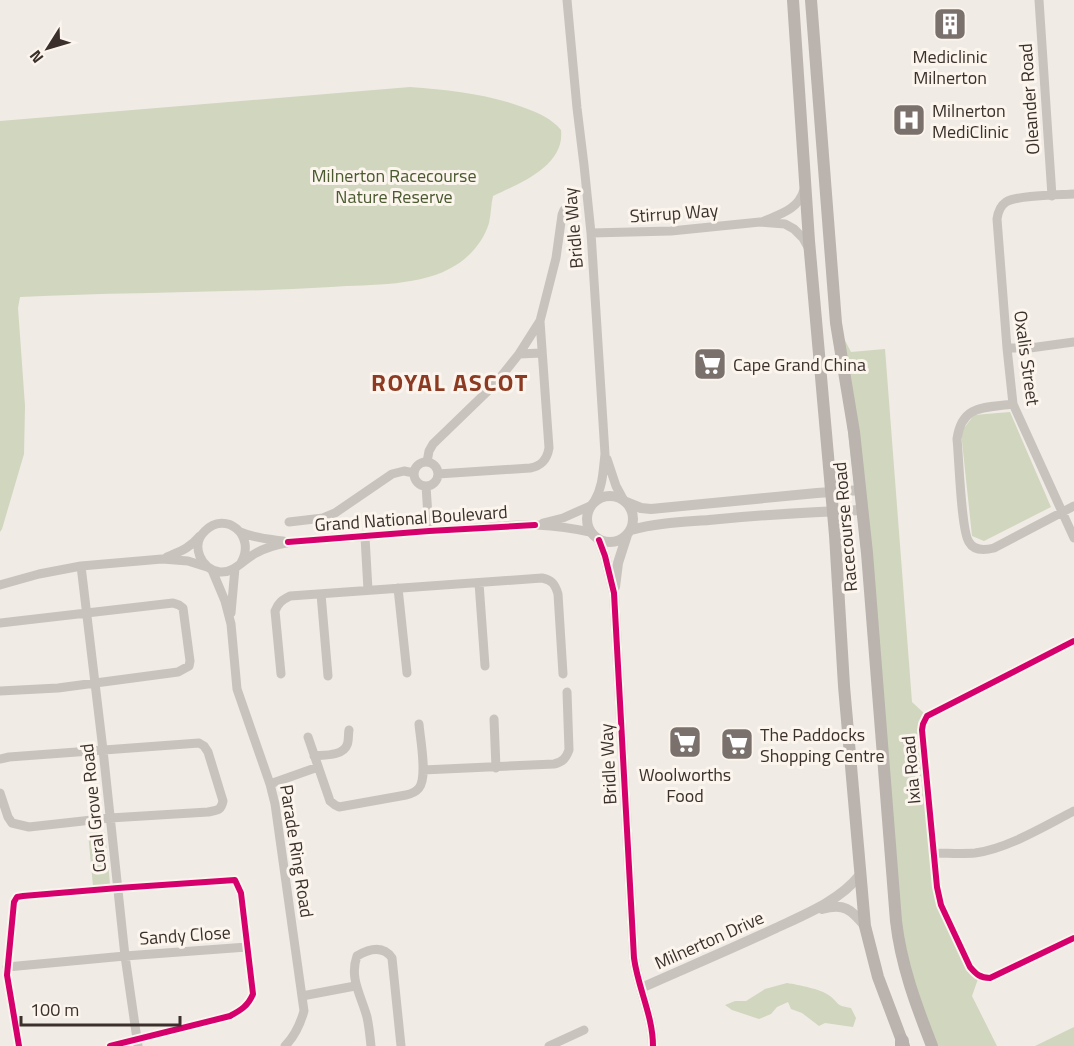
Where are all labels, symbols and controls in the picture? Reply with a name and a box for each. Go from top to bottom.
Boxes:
building icon: Mediclinic Milnerton [932,6,968,42]
north arrow [18,18,78,78]
street label: Oleander Road [1012,42,1046,156]
place label: Mediclinic Milnerton [913,43,988,91]
text: N [23,45,49,69]
place label: Milnerton MediClinic [932,97,1009,145]
hospital icon: Milnerton MediClinic [891,102,927,138]
park label: Milnerton Racecourse Nature Reserve [311,162,477,210]
street label: Bridle Way [556,186,590,270]
street label: Stirrup Way [629,196,719,230]
street label: Oxalis Street [1007,309,1047,408]
supermarket icon: Cape Grand China [692,346,728,382]
place label: Cape Grand China [733,351,866,378]
district label: ROYAL ASCOT [371,364,529,400]
street label: Racecourse Road [826,461,864,593]
street label: Grand National Boulevard [314,498,508,538]
place label: The Paddocks Shopping Centre [760,721,885,769]
street label: Bridle Way [592,722,624,805]
supermarket icon: Woolworths Food [667,724,703,760]
supermarket icon: The Paddocks Shopping Centre [719,726,755,762]
street label: Ixia Road [895,735,927,805]
street label: Coral Grove Road [73,742,113,874]
place label: Woolworths Food [639,761,731,809]
street label: Parade Ring Road [273,783,321,919]
street label: Milnerton Drive [650,904,768,976]
street label: Sandy Close [138,918,232,952]
scale bar [21,989,180,1027]
text: 100 m [30,996,79,1023]

